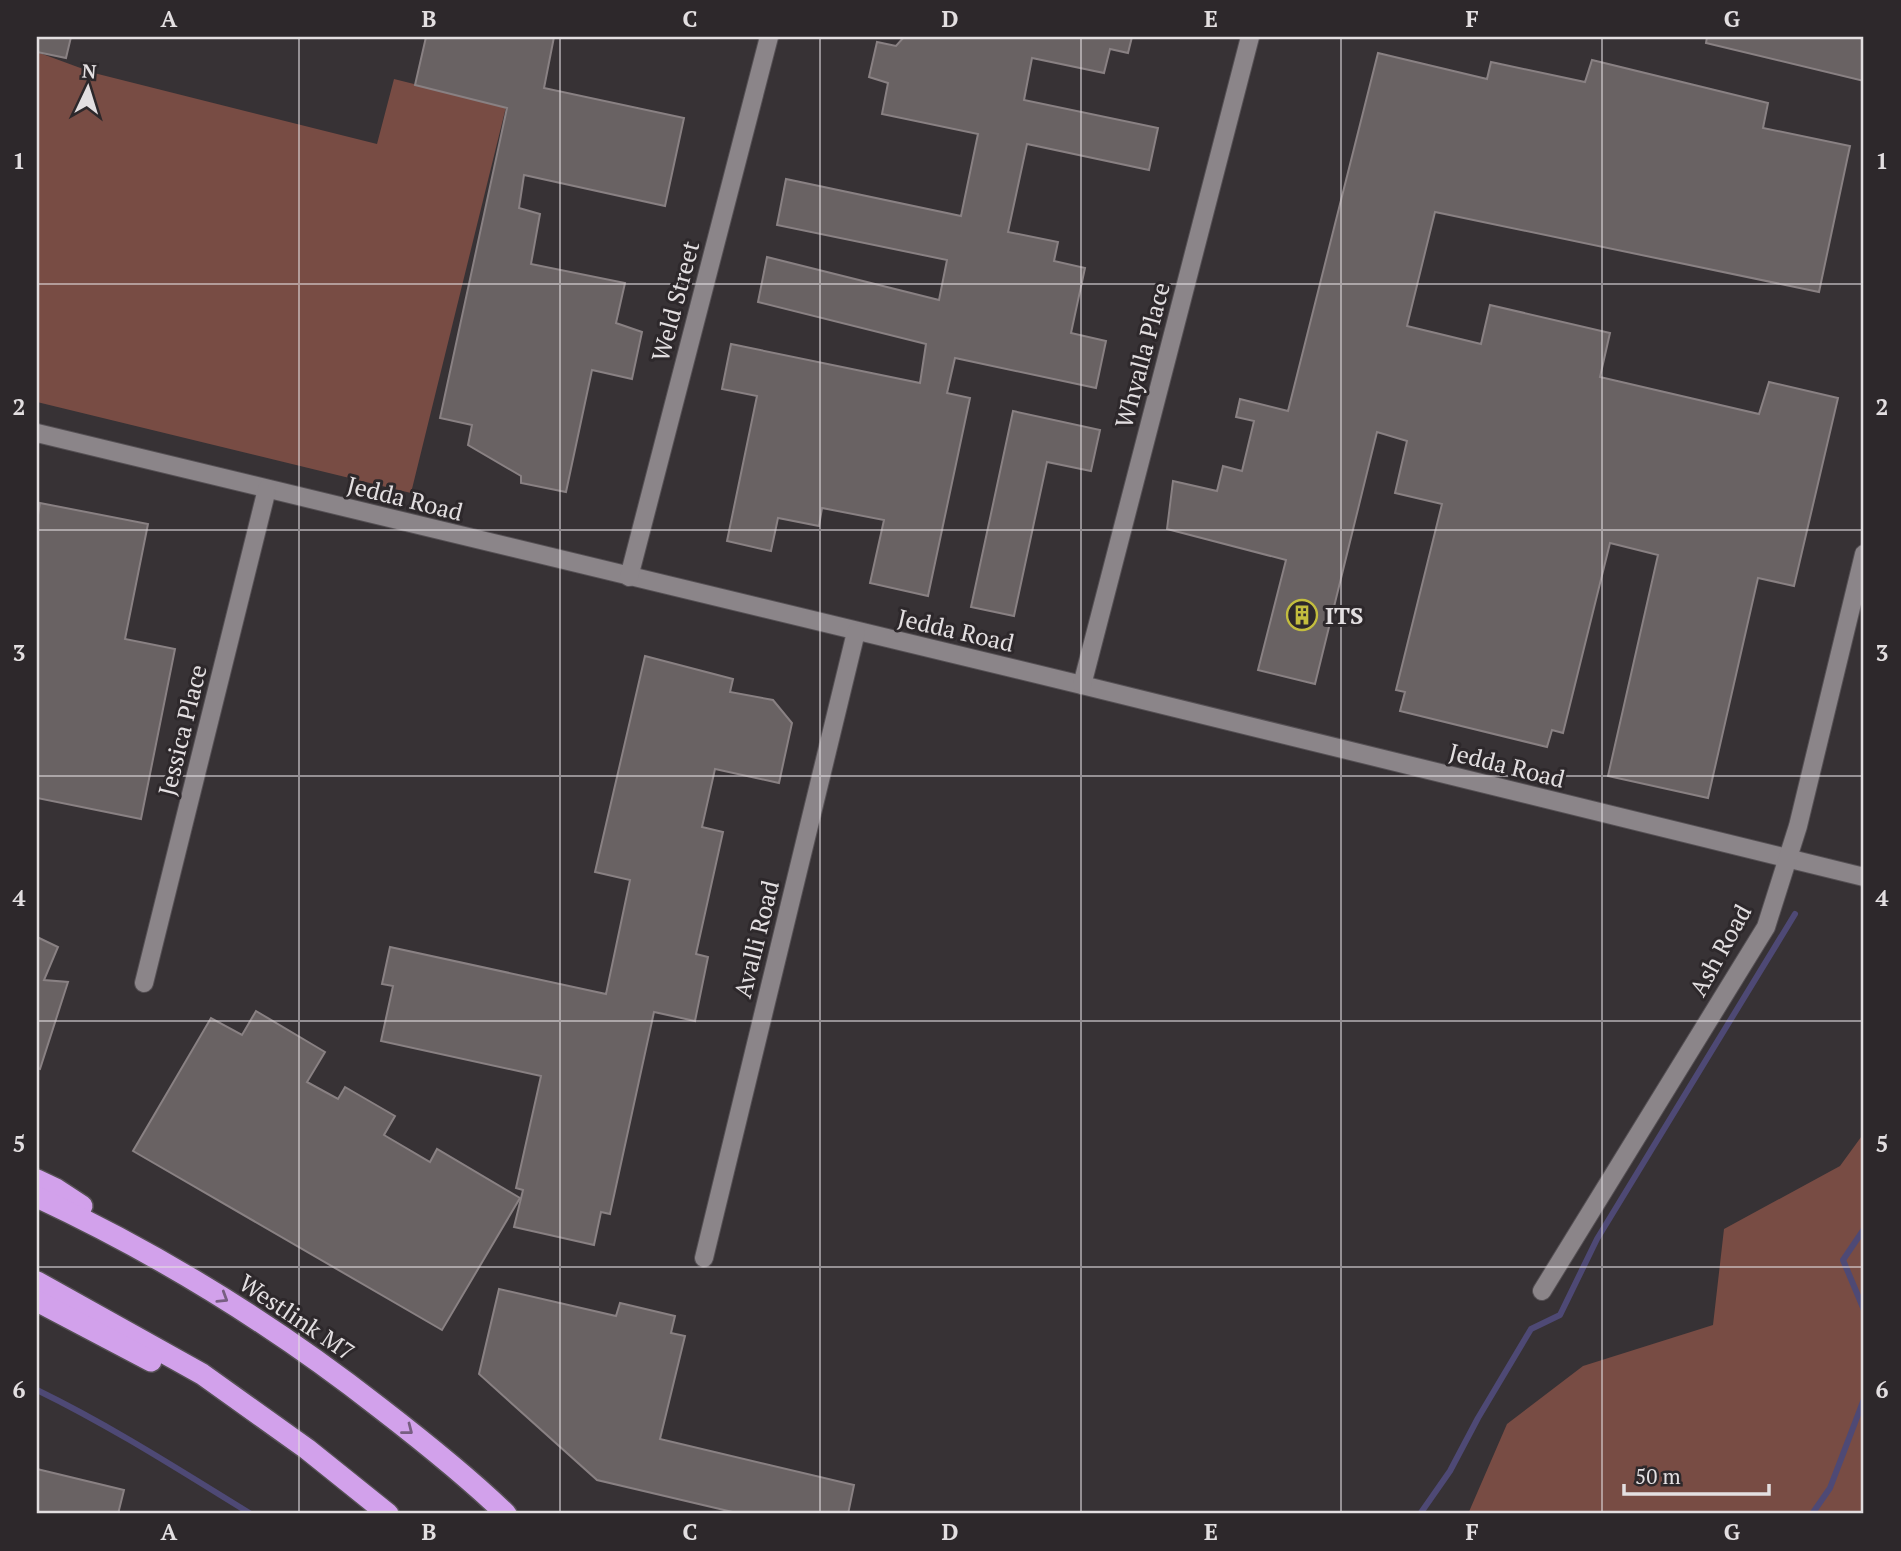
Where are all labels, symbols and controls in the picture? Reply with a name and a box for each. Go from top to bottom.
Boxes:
text: A [161,3,178,34]
text: B [422,3,437,34]
text: C [683,3,698,34]
text: D [942,3,959,34]
text: E [1204,3,1218,34]
text: F [1465,3,1479,34]
text: G [1724,3,1741,34]
north arrow [52,52,122,122]
text: N [81,58,98,84]
text: 1 [13,145,26,176]
text: 1 [1876,145,1889,176]
street label: Weld Street [644,237,706,365]
street label: Whyalla Place [1107,279,1177,431]
text: 2 [13,391,26,422]
text: 2 [1876,391,1889,422]
street label: Jedda Road [344,468,466,528]
building icon: ITS [1285,598,1319,632]
place label: ITS [1325,599,1363,631]
street label: Jedda Road [895,601,1017,659]
text: 3 [13,637,26,668]
text: 3 [1876,637,1889,668]
street label: Jessica Place [150,661,214,799]
street label: Jedda Road [1446,735,1568,795]
street label: Avalli Road [726,877,786,1001]
text: 4 [13,882,26,913]
text: 4 [1876,882,1889,913]
street label: Ash Road [1682,898,1758,1002]
text: 5 [13,1128,26,1159]
text: 5 [1876,1128,1889,1159]
street label: Westlink M7 [233,1267,361,1367]
one-way arrow [215,1290,228,1303]
text: 6 [13,1374,26,1405]
text: 6 [1876,1374,1889,1405]
one-way arrow [401,1421,413,1434]
scale bar [1624,1453,1770,1497]
text: 50 m [1635,1462,1681,1490]
text: A [161,1516,178,1547]
text: B [422,1516,437,1547]
text: C [683,1516,698,1547]
text: D [942,1516,959,1547]
text: E [1204,1516,1218,1547]
text: F [1465,1516,1479,1547]
text: G [1724,1516,1741,1547]

